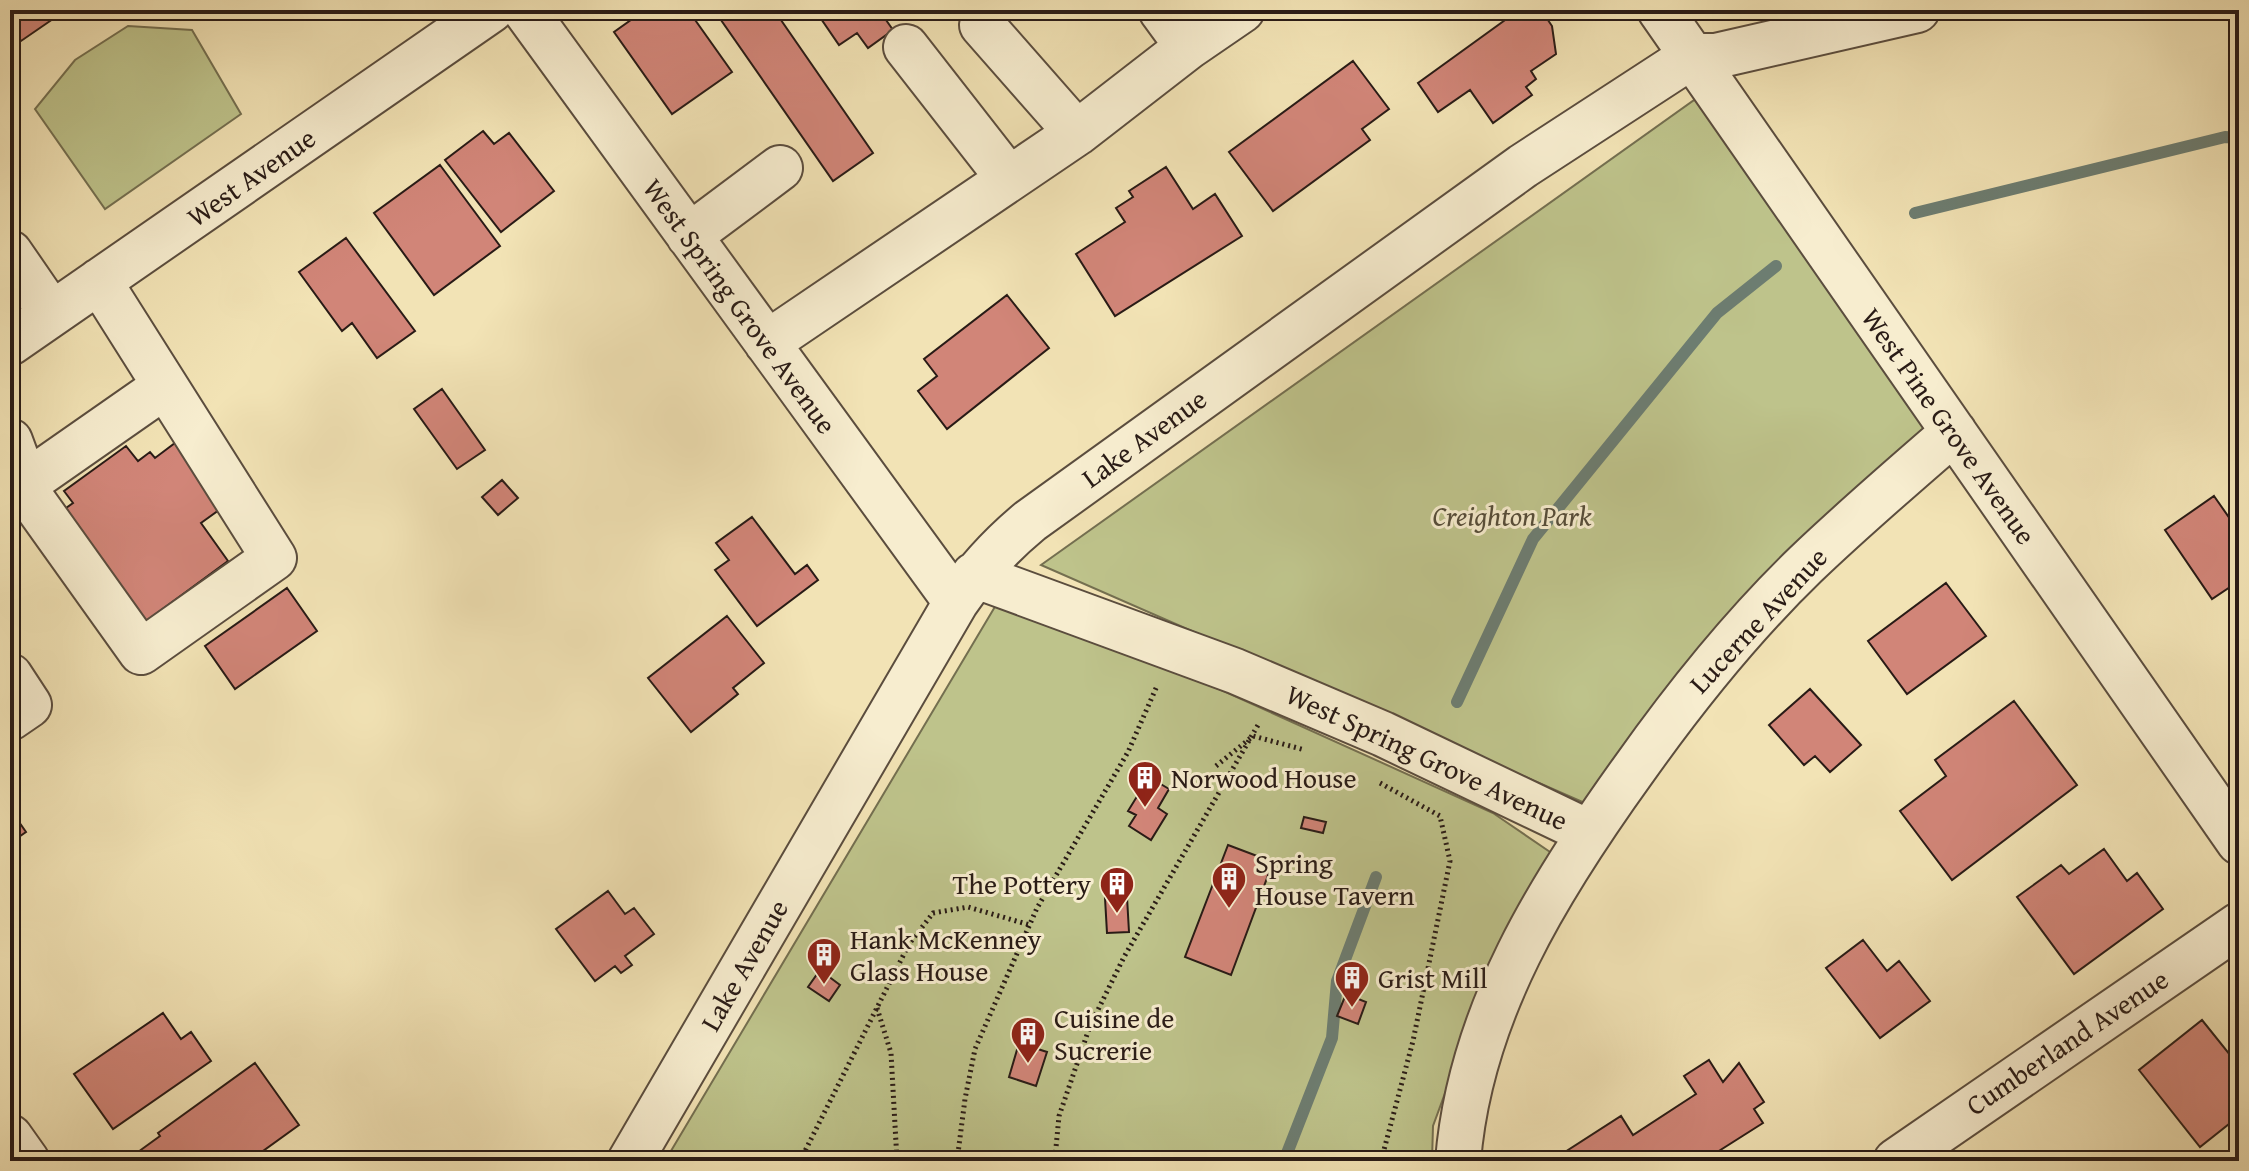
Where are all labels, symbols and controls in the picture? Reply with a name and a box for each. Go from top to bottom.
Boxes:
street label: West Avenue [178,117,324,236]
street label: West Spring Grove Avenue [634,169,847,442]
street label: West Pine Grove Avenue [1852,299,2047,553]
street label: Lake Avenue [1073,378,1215,497]
park label: Creighton Park [1432,495,1592,536]
street label: Lucerne Avenue [1679,537,1836,702]
street label: West Spring Grove Avenue [1279,673,1575,840]
place label: Norwood House [1171,757,1357,798]
building icon: Norwood House [1126,759,1164,809]
place label: Spring House Tavern [1255,842,1415,915]
building icon: Spring House Tavern [1210,860,1248,910]
place label: The Pottery [953,863,1091,904]
building icon: The Pottery [1098,865,1136,915]
street label: Lake Avenue [689,891,798,1038]
place label: Hank McKenney Glass House [850,918,1042,991]
building icon: Hank McKenney Glass House [805,936,843,986]
place label: Grist Mill [1378,957,1488,998]
building icon: Grist Mill [1333,959,1371,1009]
street label: Cumberland Avenue [1957,959,2176,1125]
place label: Cuisine de Sucrerie [1054,997,1174,1070]
building icon: Cuisine de Sucrerie [1009,1015,1047,1065]

